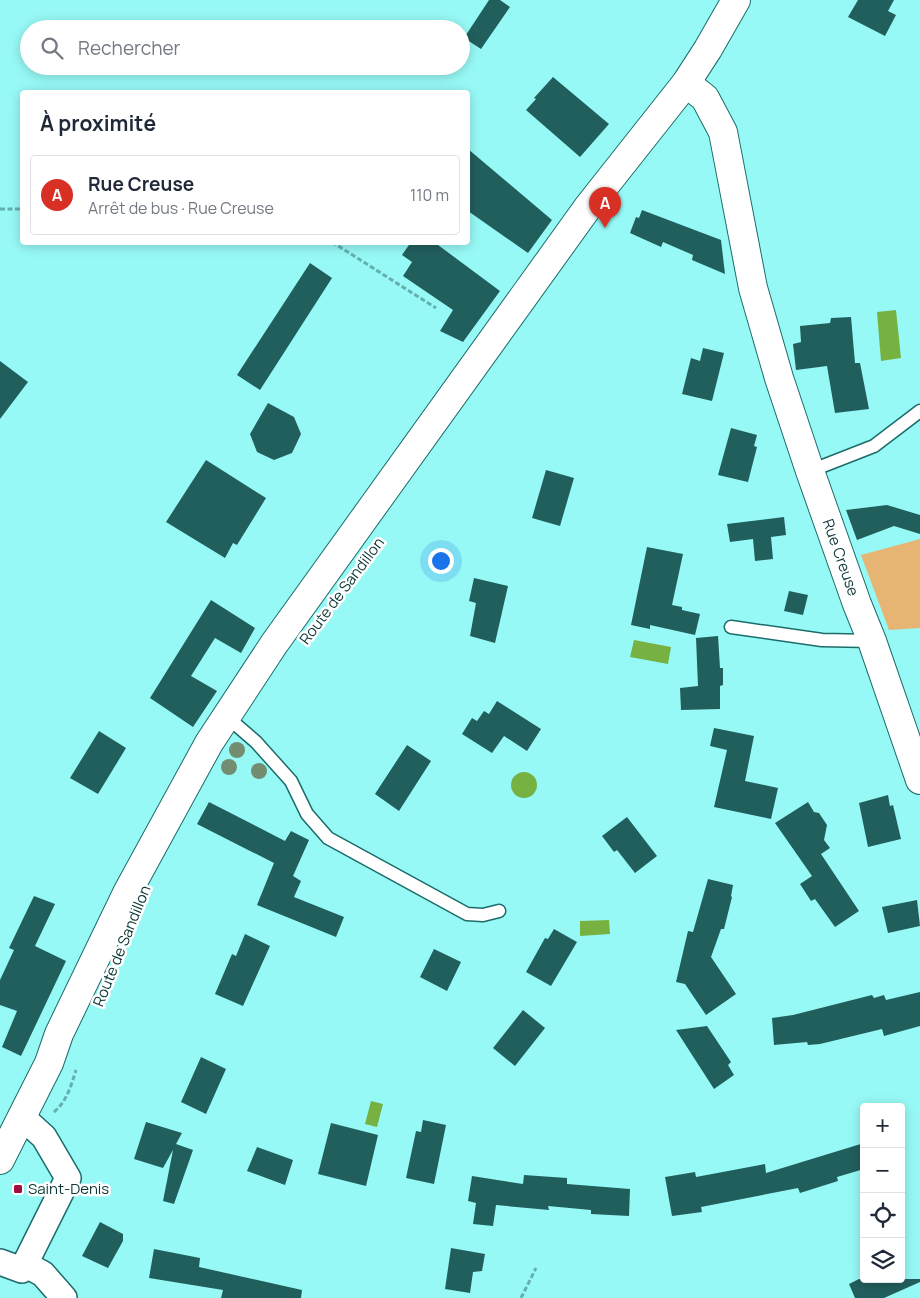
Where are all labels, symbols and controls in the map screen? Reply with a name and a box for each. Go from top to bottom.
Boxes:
search box [20,20,470,75]
icon: search [38,34,66,62]
text: Rechercher [78,35,180,61]
text: À proximité [40,109,156,137]
text: Rue Creuse [88,171,194,197]
text: A [52,184,62,206]
text: 110 m [410,184,449,206]
pin: A [589,187,621,228]
text: Arrêt de bus · Rue Creuse [88,197,274,219]
street label: Rue Creuse [818,516,864,599]
street label: Route de Sandillon [294,533,389,649]
your location [428,548,454,574]
street label: Route de Sandillon [88,882,155,1010]
map controls [860,1103,905,1283]
button: + [860,1103,905,1148]
button: − [860,1148,905,1193]
place label: Saint-Denis [28,1178,109,1199]
marker: Saint-Denis [12,1183,24,1195]
button: locate [860,1193,905,1238]
button: layers [860,1238,905,1283]

